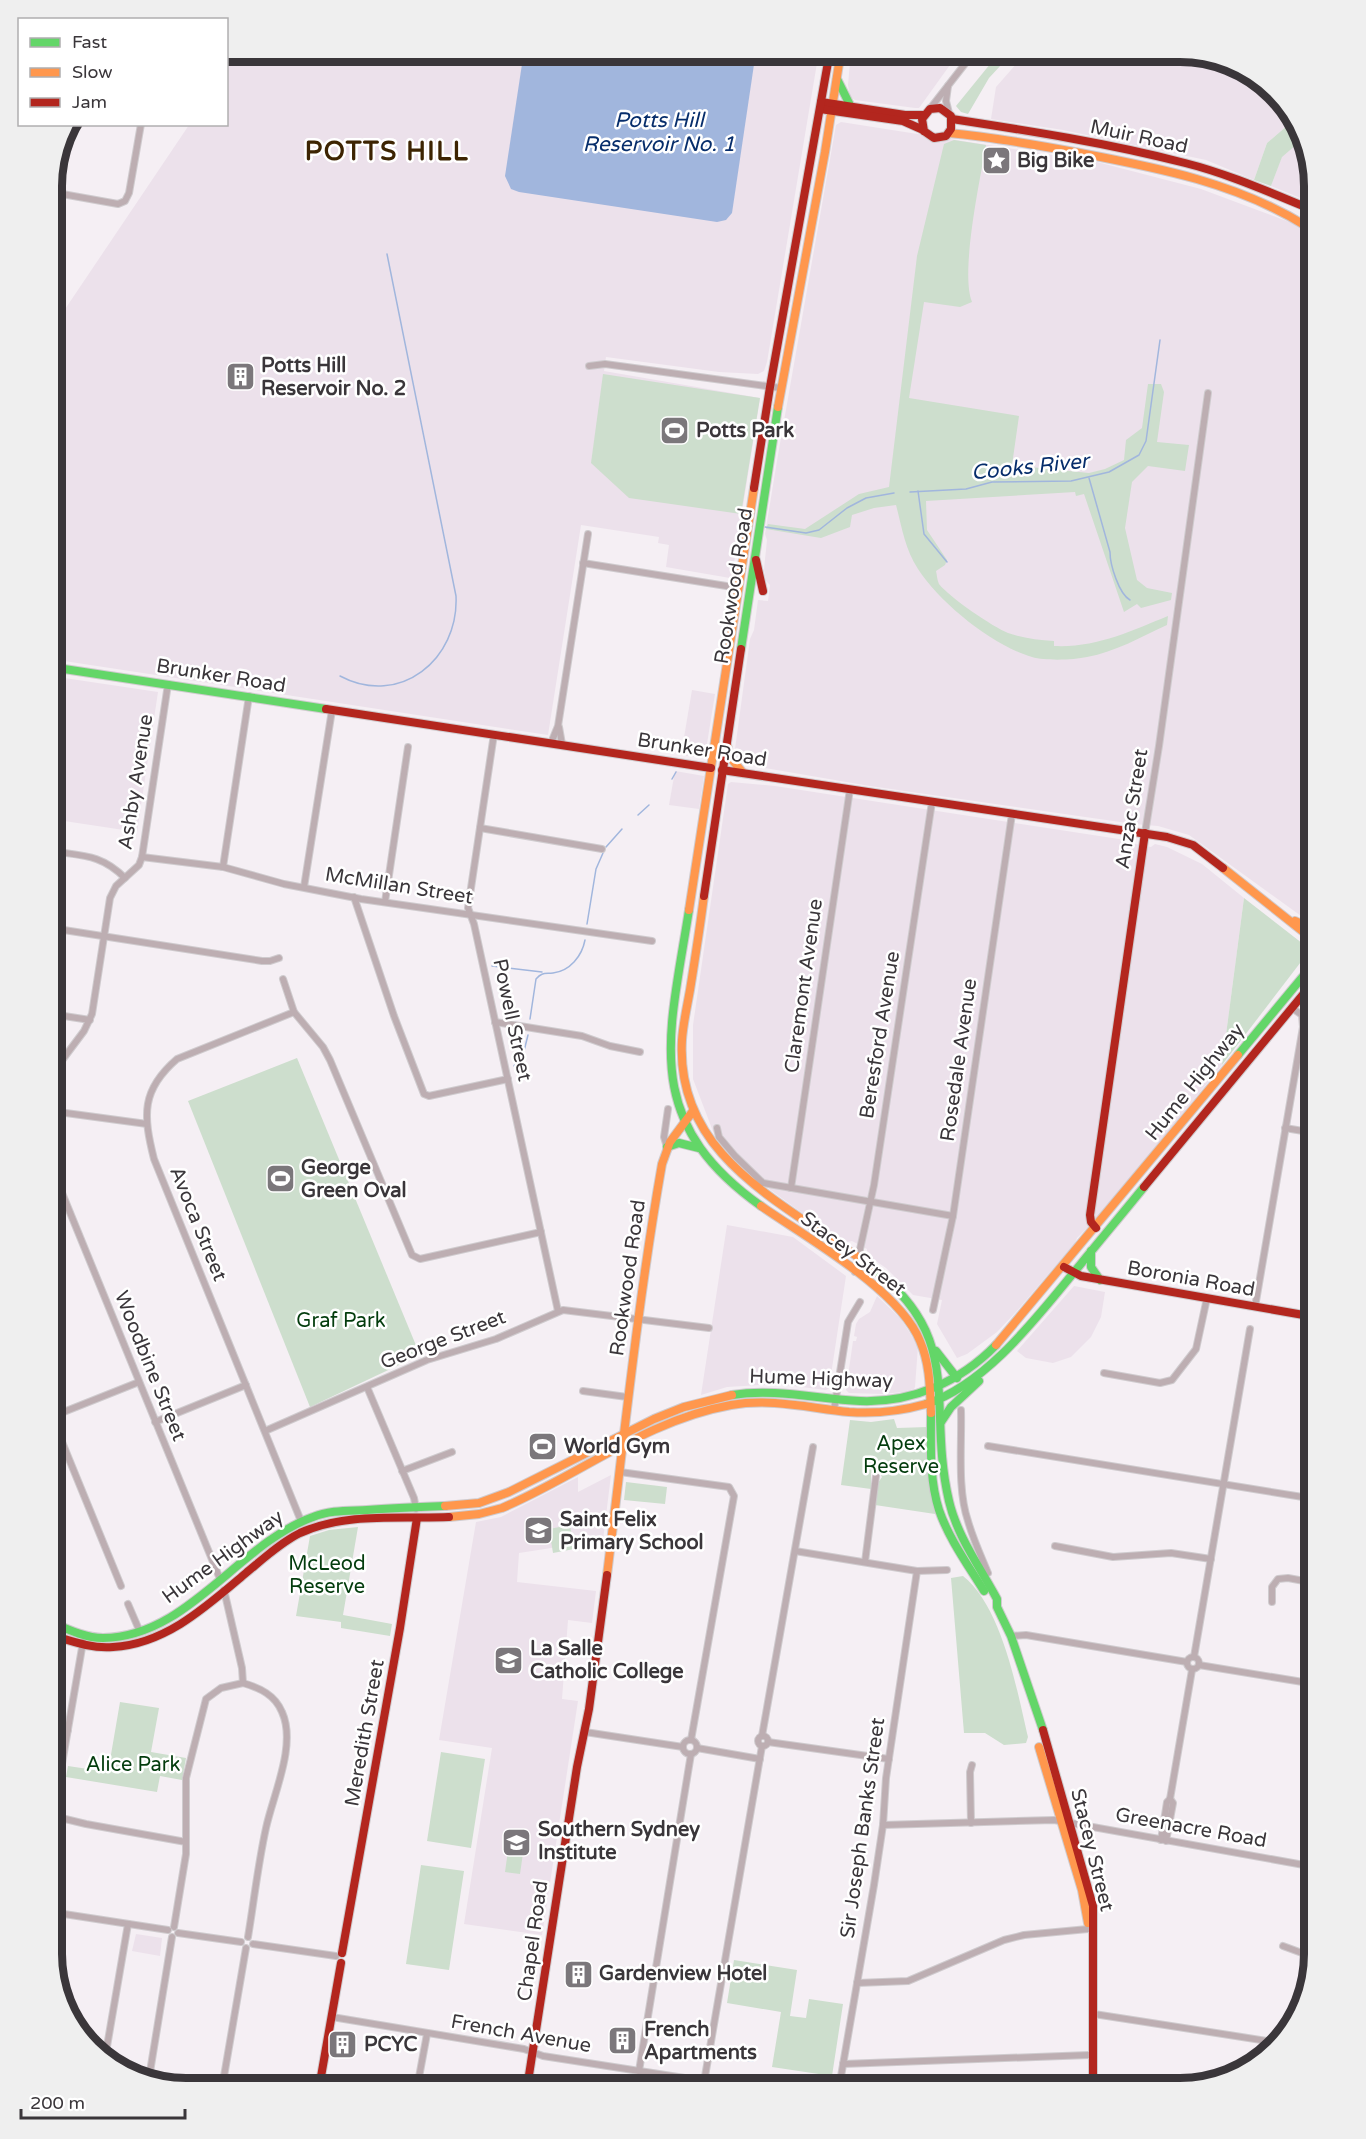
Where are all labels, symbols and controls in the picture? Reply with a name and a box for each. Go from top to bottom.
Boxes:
legend [18,18,228,126]
text: Fast [72,31,107,53]
text: Slow [72,61,113,83]
text: Jam [72,91,107,113]
water label: Potts Hill Reservoir No. 1 [583,108,735,157]
street label: Muir Road [1088,115,1190,159]
district label: POTTS HILL [305,136,469,167]
place icon: Big Bike [980,145,1012,177]
place label: Big Bike [1017,149,1094,173]
place label: Potts Hill Reservoir No. 2 [261,354,406,401]
building icon: Potts Hill Reservoir No. 2 [224,361,256,393]
sports icon: Potts Park [659,415,691,447]
place label: Potts Park [696,419,794,443]
water label: Cooks River [970,448,1093,486]
street label: Rookwood Road [710,506,758,666]
street label: Brunker Road [154,654,288,698]
street label: Ashby Avenue [113,713,159,851]
street label: Brunker Road [635,728,769,772]
street label: Anzac Street [1111,747,1153,871]
street label: McMillan Street [323,862,475,910]
street label: Claremont Avenue [780,897,828,1075]
street label: Beresford Avenue [855,949,905,1121]
street label: Powell Street [487,957,537,1084]
street label: Rosedale Avenue [936,977,982,1143]
street label: Hume Highway [1140,1018,1250,1145]
place label: George Green Oval [301,1156,406,1203]
street label: Avoca Street [164,1163,232,1285]
sports icon: George Green Oval [264,1163,296,1195]
street label: Rookwood Road [605,1198,651,1358]
street label: Stacey Street [796,1207,911,1302]
street label: Boronia Road [1125,1256,1257,1302]
street label: Woodbine Street [109,1287,191,1445]
street label: George Street [377,1305,509,1375]
park label: Graf Park [296,1309,386,1333]
street label: Hume Highway [749,1364,894,1394]
sports icon: World Gym [527,1431,559,1463]
park label: Apex Reserve [863,1432,939,1479]
place label: World Gym [564,1435,670,1459]
street label: Hume Highway [158,1505,288,1609]
place label: Saint Felix Primary School [560,1508,704,1555]
school or university icon: Saint Felix Primary School [523,1515,555,1547]
park label: McLeod Reserve [288,1552,366,1599]
place label: La Salle Catholic College [530,1637,684,1684]
school or university icon: La Salle Catholic College [493,1645,525,1677]
street label: Meredith Street [340,1657,390,1808]
street label: Sir Joseph Banks Street [836,1716,890,1940]
park label: Alice Park [86,1753,180,1777]
street label: Stacey Street [1065,1786,1119,1914]
street label: Greenacre Road [1113,1803,1269,1853]
place label: Southern Sydney Institute [538,1818,700,1865]
school or university icon: Southern Sydney Institute [501,1826,533,1858]
street label: Chapel Road [513,1879,553,2003]
building icon: Gardenview Hotel [562,1958,594,1990]
place label: Gardenview Hotel [599,1962,767,1986]
street label: French Avenue [449,2010,593,2058]
place label: French Apartments [644,2018,757,2065]
building icon: French Apartments [607,2025,639,2057]
building icon: PCYC [327,2029,359,2061]
place label: PCYC [364,2033,418,2057]
scale bar [21,2082,184,2120]
text: 200 m [30,2092,85,2114]

